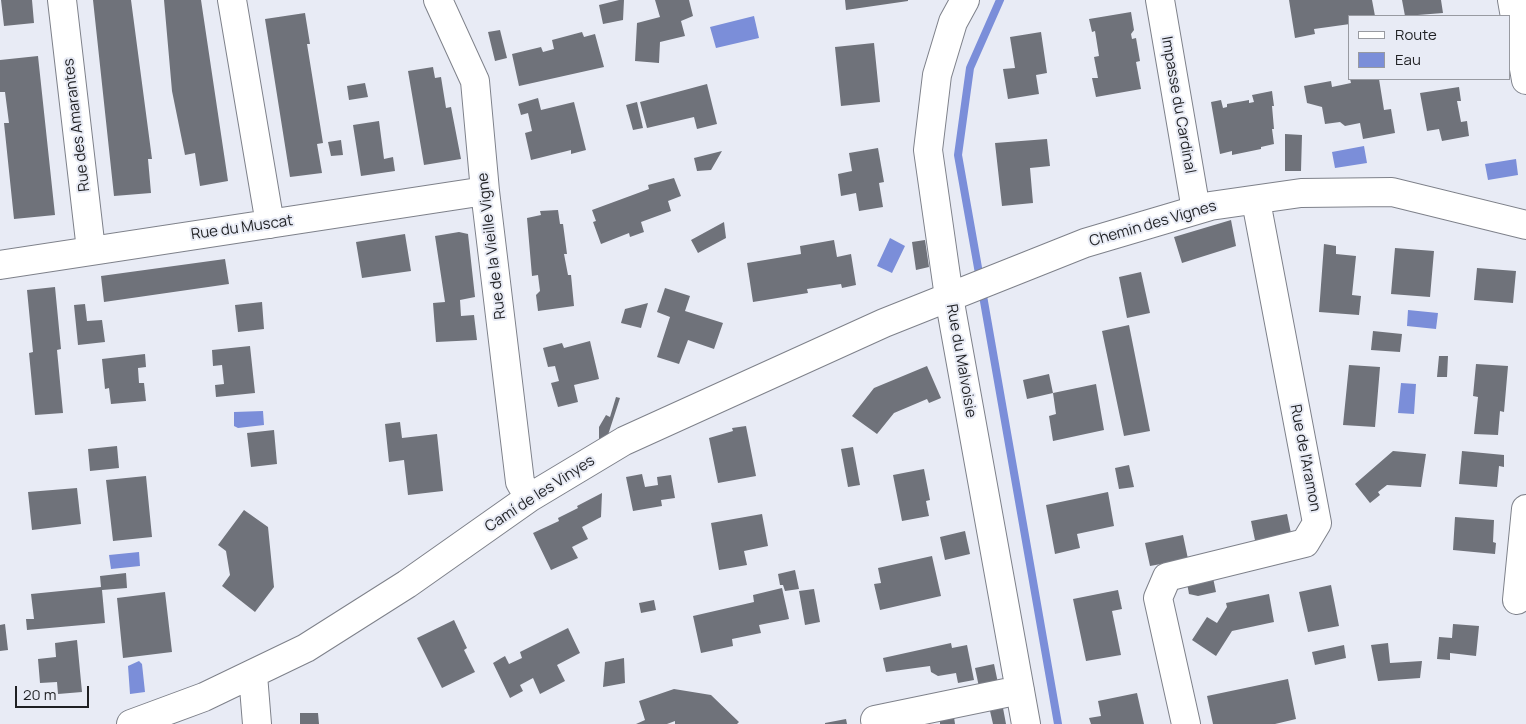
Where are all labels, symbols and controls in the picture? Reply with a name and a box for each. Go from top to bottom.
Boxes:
legend [1348,15,1511,80]
text: Route [1395,24,1437,45]
street label: Impasse du Cardinal [1157,35,1199,175]
text: Eau [1395,49,1421,70]
street label: Rue des Amarantes [60,57,94,193]
street label: Rue de la Vieille Vigne [474,172,510,320]
street label: Chemin des Vignes [1087,197,1219,251]
street label: Rue du Muscat [190,212,294,244]
street label: Rue du Malvoisie [942,303,980,419]
street label: Rue de l'Aramon [1286,403,1324,513]
street label: Camí de les Vinyes [482,452,598,536]
scale bar [18,676,91,708]
text: 20 m [23,684,56,705]

